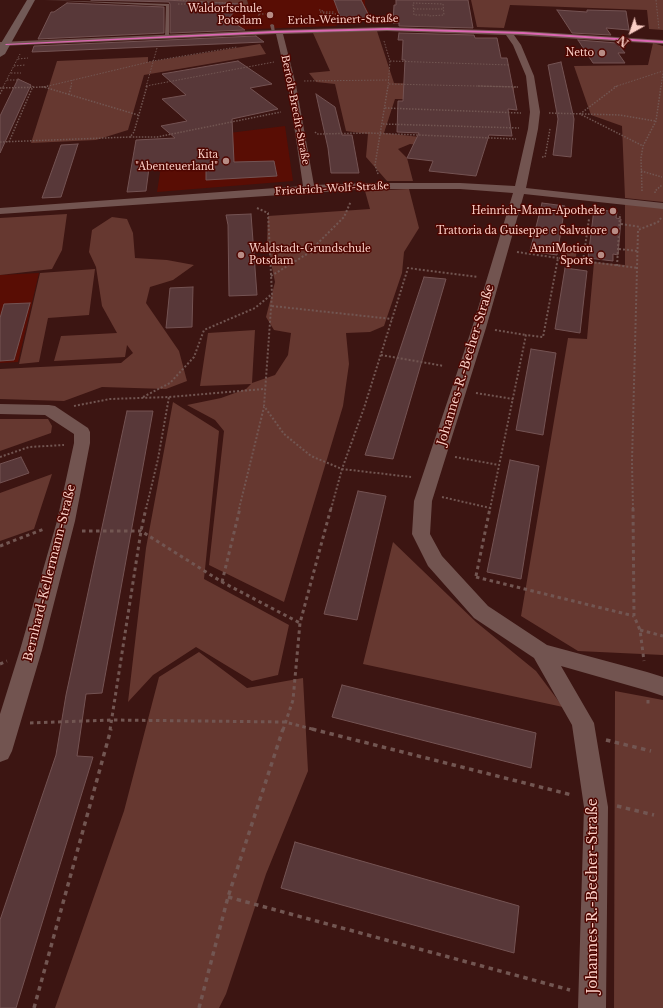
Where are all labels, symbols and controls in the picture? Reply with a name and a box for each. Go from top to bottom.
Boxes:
place label: Waldorfschule Potsdam [188,3,262,26]
marker: Waldorfschule Potsdam [265,10,275,20]
north arrow [611,12,651,52]
street label: Erich-Weinert-Straße [287,13,399,27]
text: N [615,33,632,50]
place label: Netto [565,47,594,59]
marker: Netto [597,48,607,58]
street label: Bertolt-Brecht-Straße [278,54,312,166]
place label: Kita "Abenteuerland" [135,149,218,172]
marker: Kita "Abenteuerland" [221,156,231,166]
street label: Friedrich-Wolf-Straße [275,180,389,198]
place label: Heinrich-Mann-Apotheke [471,205,605,217]
marker: Heinrich-Mann-Apotheke [608,206,618,216]
place label: Trattoria da Guiseppe e Salvatore [436,225,607,237]
marker: Trattoria da Guiseppe e Salvatore [610,226,620,236]
place label: Waldstadt-Grundschule Potsdam [249,243,371,266]
place label: AnniMotion Sports [530,243,593,266]
marker: Waldstadt-Grundschule Potsdam [236,250,246,260]
marker: AnniMotion Sports [596,250,606,260]
street label: Johannes-R.-Becher-Straße [435,283,497,447]
street label: Bernhard-Kellermann-Straße [21,483,79,663]
street label: Johannes-R.-Becher-Straße [585,798,601,994]

